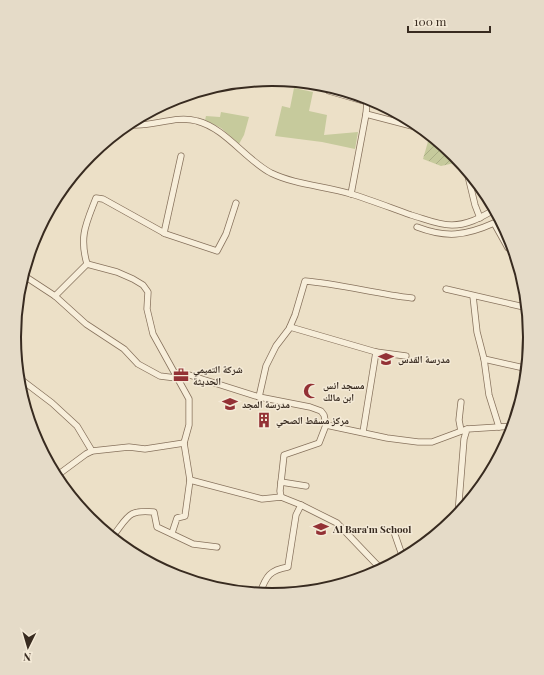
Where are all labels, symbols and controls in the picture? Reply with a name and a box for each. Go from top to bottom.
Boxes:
scale bar [408,8,490,34]
text: 100 m [414,13,447,29]
school or university icon: مدرسة القدس [377,350,395,368]
place label: مدرسة القدس [398,352,450,366]
place label: شركة التميمي الحديثة [193,362,243,388]
office icon: شركة التميمي الحديثة [172,366,190,384]
place label: مسجد انس ابن مالك [323,378,365,404]
mosque icon: مسجد انس ابن مالك [302,382,320,400]
school or university icon: مدرسة المجد [221,395,239,413]
place label: مدرسة المجد [242,397,290,411]
building icon: مركز مسقط الصحي [255,411,273,429]
place label: مركز مسقط الصحي [276,413,349,428]
school or university icon: Al Bara'm School [312,520,330,538]
place label: Al Bara'm School [332,522,411,536]
north arrow [8,627,48,667]
text: N [22,650,32,665]

